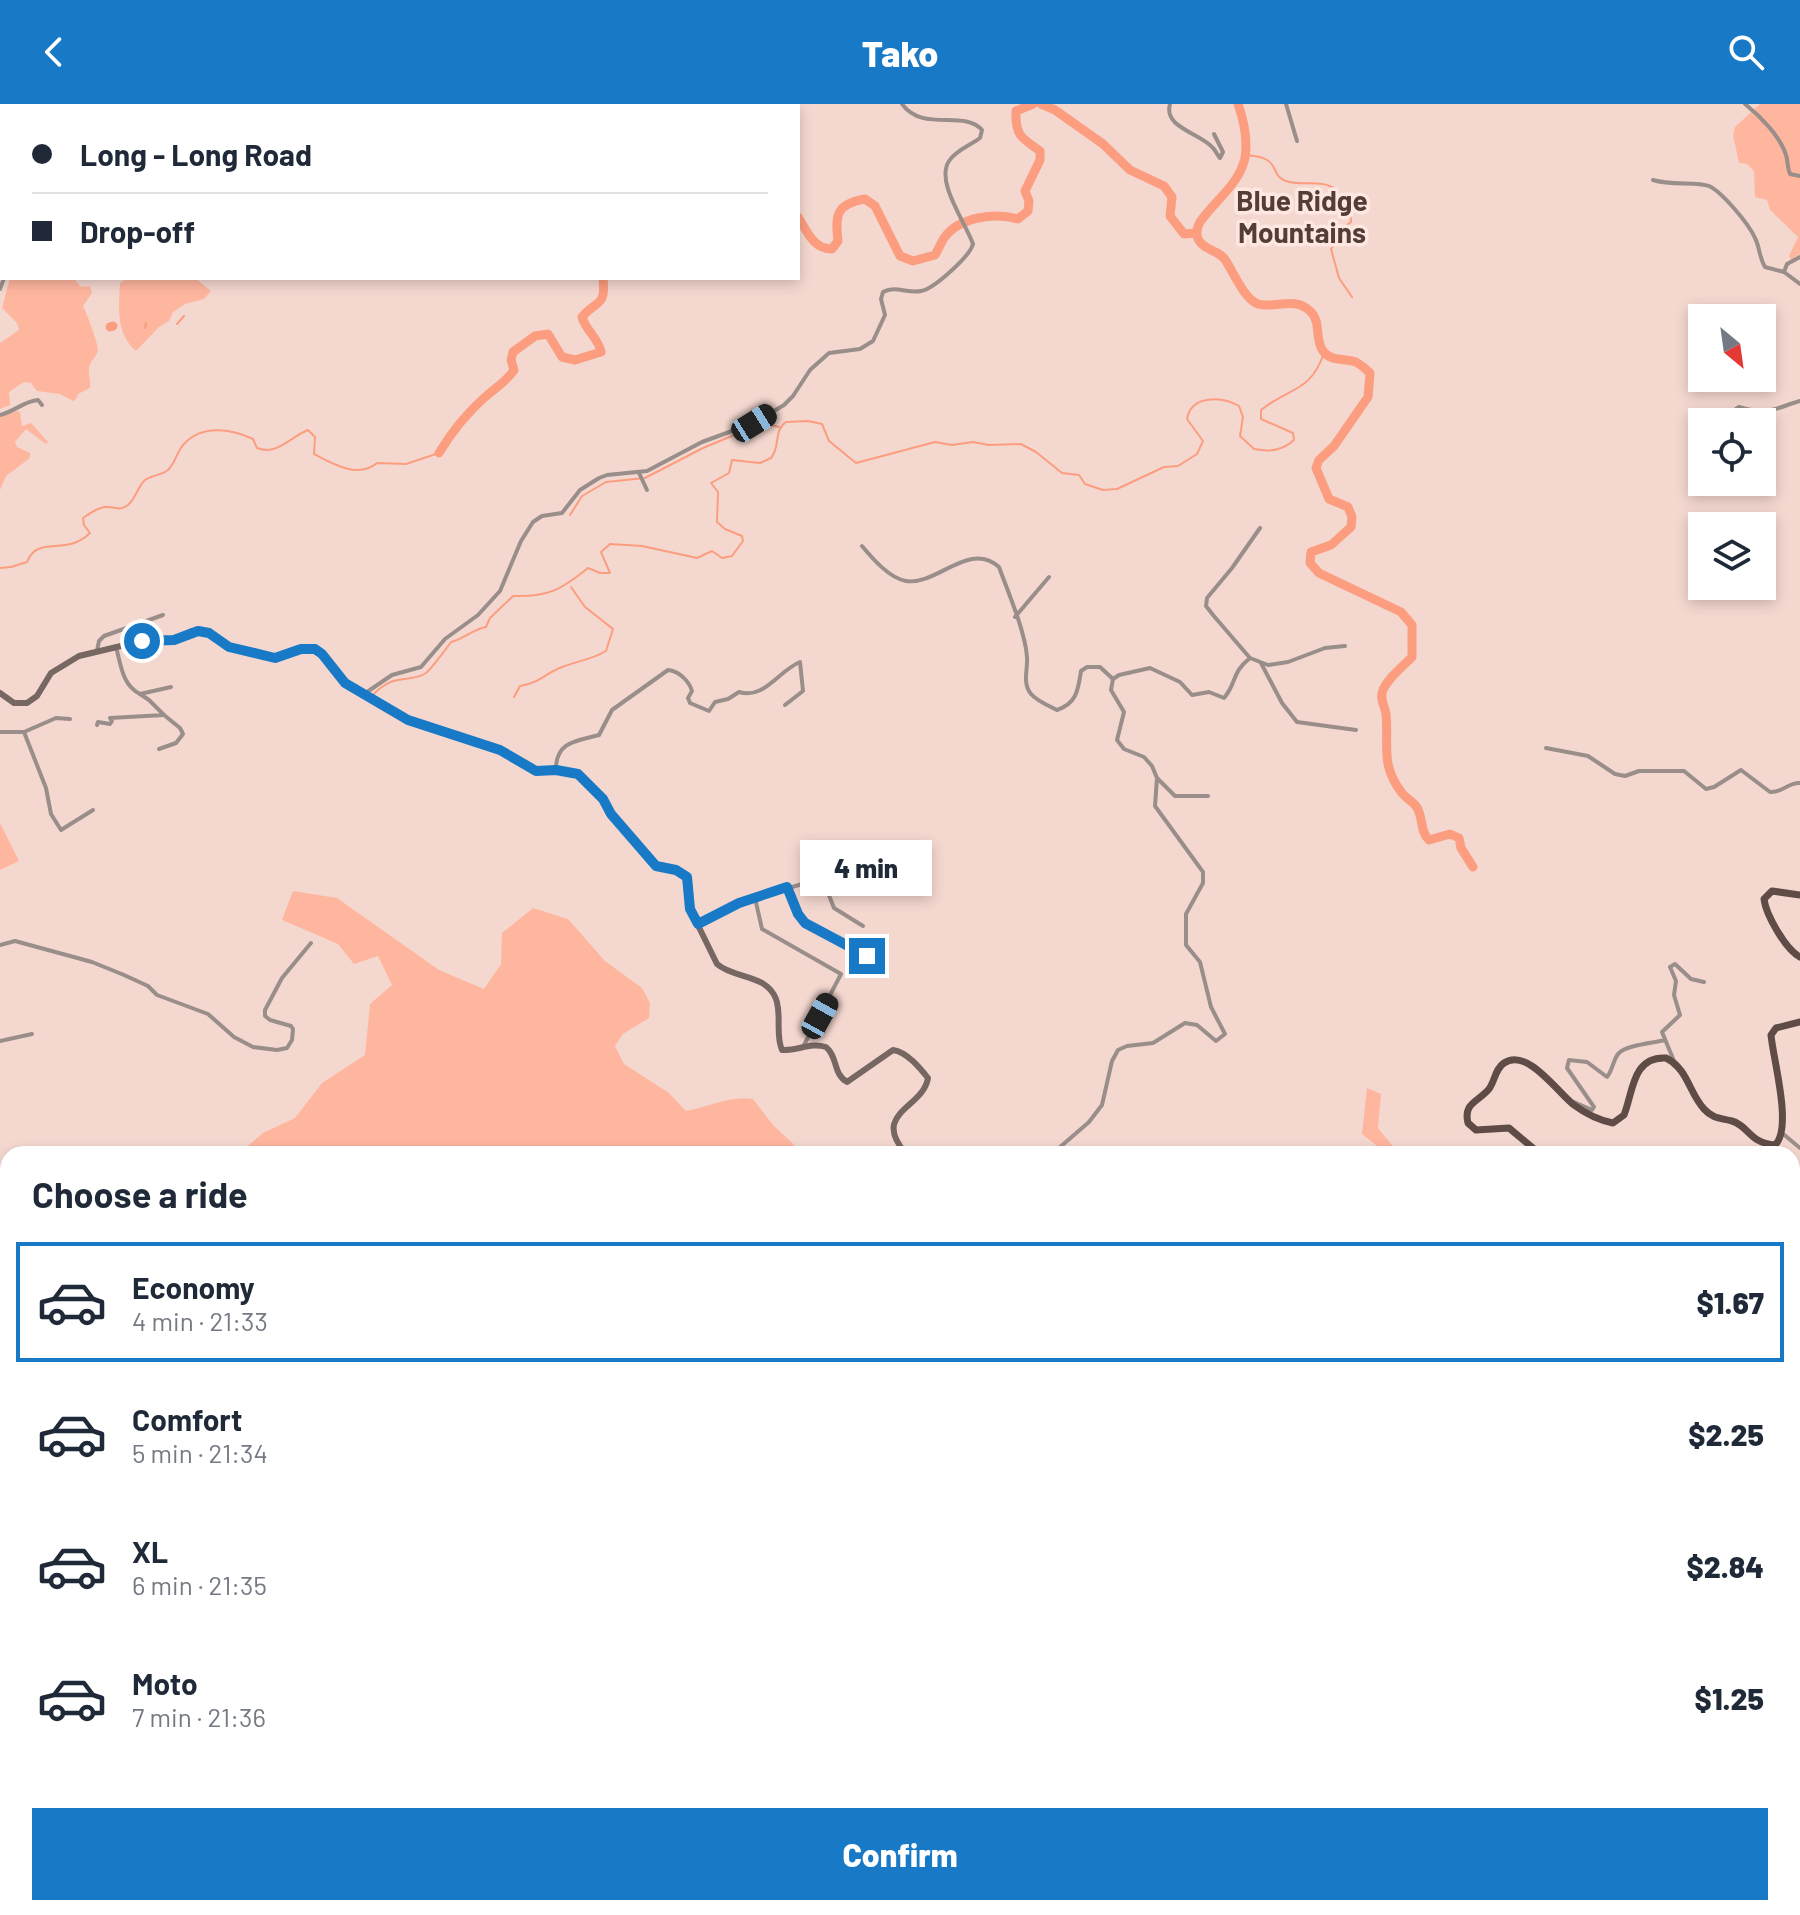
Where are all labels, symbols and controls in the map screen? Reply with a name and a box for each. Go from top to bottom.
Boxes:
icon: back [32,30,76,74]
icon: search [1724,30,1768,74]
text: Tako [862,31,938,74]
text: Long - Long Road [80,136,312,172]
district label: Blue Ridge Mountains [1236,183,1368,249]
text: Drop-off [80,213,195,249]
north arrow [1688,304,1776,392]
map controls [1688,304,1776,600]
car [727,400,781,446]
button: locate [1688,408,1776,496]
button: layers [1688,512,1776,600]
route start [124,623,160,659]
callout: 4 min [801,840,933,896]
text: 4 min [834,852,898,883]
route end [849,938,885,974]
car [798,989,842,1043]
text: Choose a ride [32,1172,248,1215]
icon: car [36,1266,108,1338]
text: Economy [132,1269,255,1305]
text: $1.67 [1697,1284,1764,1320]
text: 4 min · 21:33 [132,1305,268,1336]
icon: car [36,1398,108,1470]
text: Comfort [132,1401,242,1437]
text: $2.25 [1688,1416,1764,1452]
text: 5 min · 21:34 [132,1437,268,1468]
icon: car [36,1530,108,1602]
text: XL [132,1533,168,1569]
text: $2.84 [1686,1548,1764,1584]
text: 6 min · 21:35 [132,1569,267,1600]
icon: car [36,1662,108,1734]
text: Moto [132,1665,198,1701]
text: $1.25 [1695,1680,1764,1716]
text: 7 min · 21:36 [132,1701,266,1732]
button: Confirm [32,1808,1768,1900]

